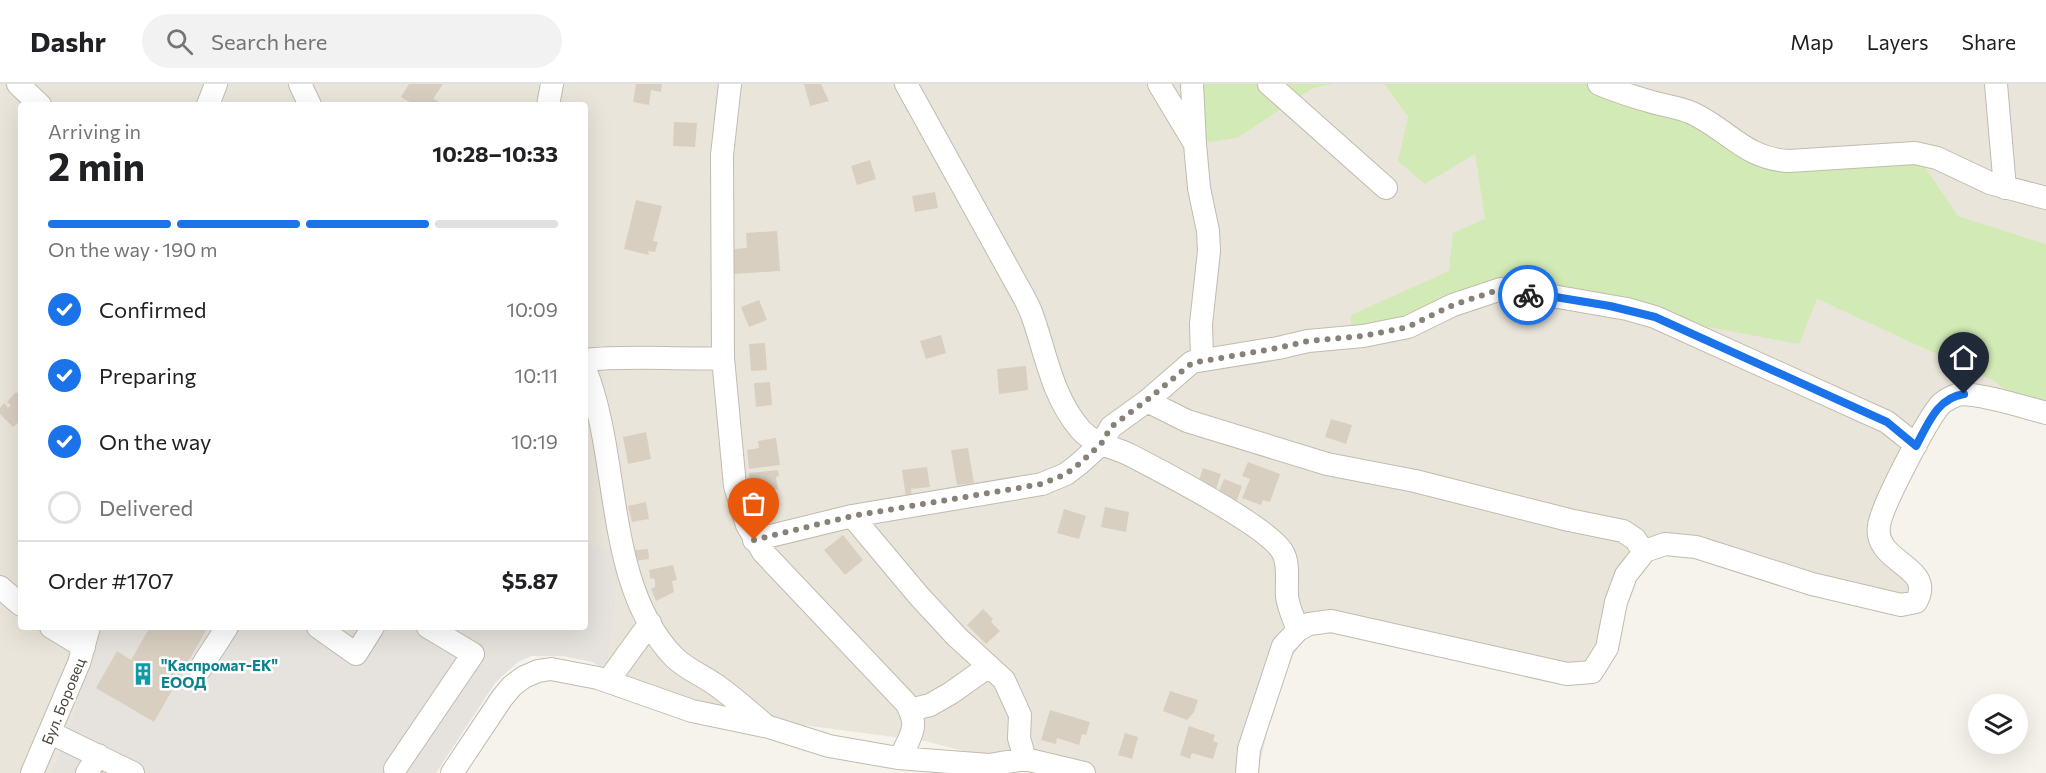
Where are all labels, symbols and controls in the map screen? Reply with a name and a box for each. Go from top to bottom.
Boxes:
search box [142,14,562,68]
text: Dashr [30,24,106,58]
icon: search [163,25,196,58]
text: Search here [211,28,327,55]
text: Map [1790,29,1834,54]
text: Layers [1867,29,1929,54]
text: Share [1962,29,2016,54]
text: Arriving in [48,119,141,143]
text: 10:28–10:33 [432,140,558,167]
text: 2 min [48,141,145,189]
text: On the way · 190 m [48,237,217,261]
courier [1498,265,1558,325]
icon: bike [1512,279,1545,312]
icon: check [48,293,81,326]
text: Confirmed [99,296,206,323]
text: 10:09 [506,297,558,321]
pin [1938,332,1989,394]
icon: home [1947,341,1980,374]
icon: check [48,359,81,392]
text: Preparing [99,362,196,389]
text: 10:11 [515,363,558,387]
icon: check [48,425,81,458]
text: On the way [99,428,211,455]
text: 10:19 [511,429,558,453]
pin [728,478,779,540]
icon: bag [737,487,770,520]
text: Delivered [99,494,193,521]
text: Order #1707 [48,567,174,594]
text: $5.87 [502,567,558,594]
street label: Бул. Боровец [37,655,89,747]
place label: "Каспромат-ЕК" ЕООД [161,656,278,691]
building icon: "Каспромат-ЕК" ЕООД [130,661,156,687]
map controls [1968,694,2028,754]
button: layers [1968,694,2028,754]

